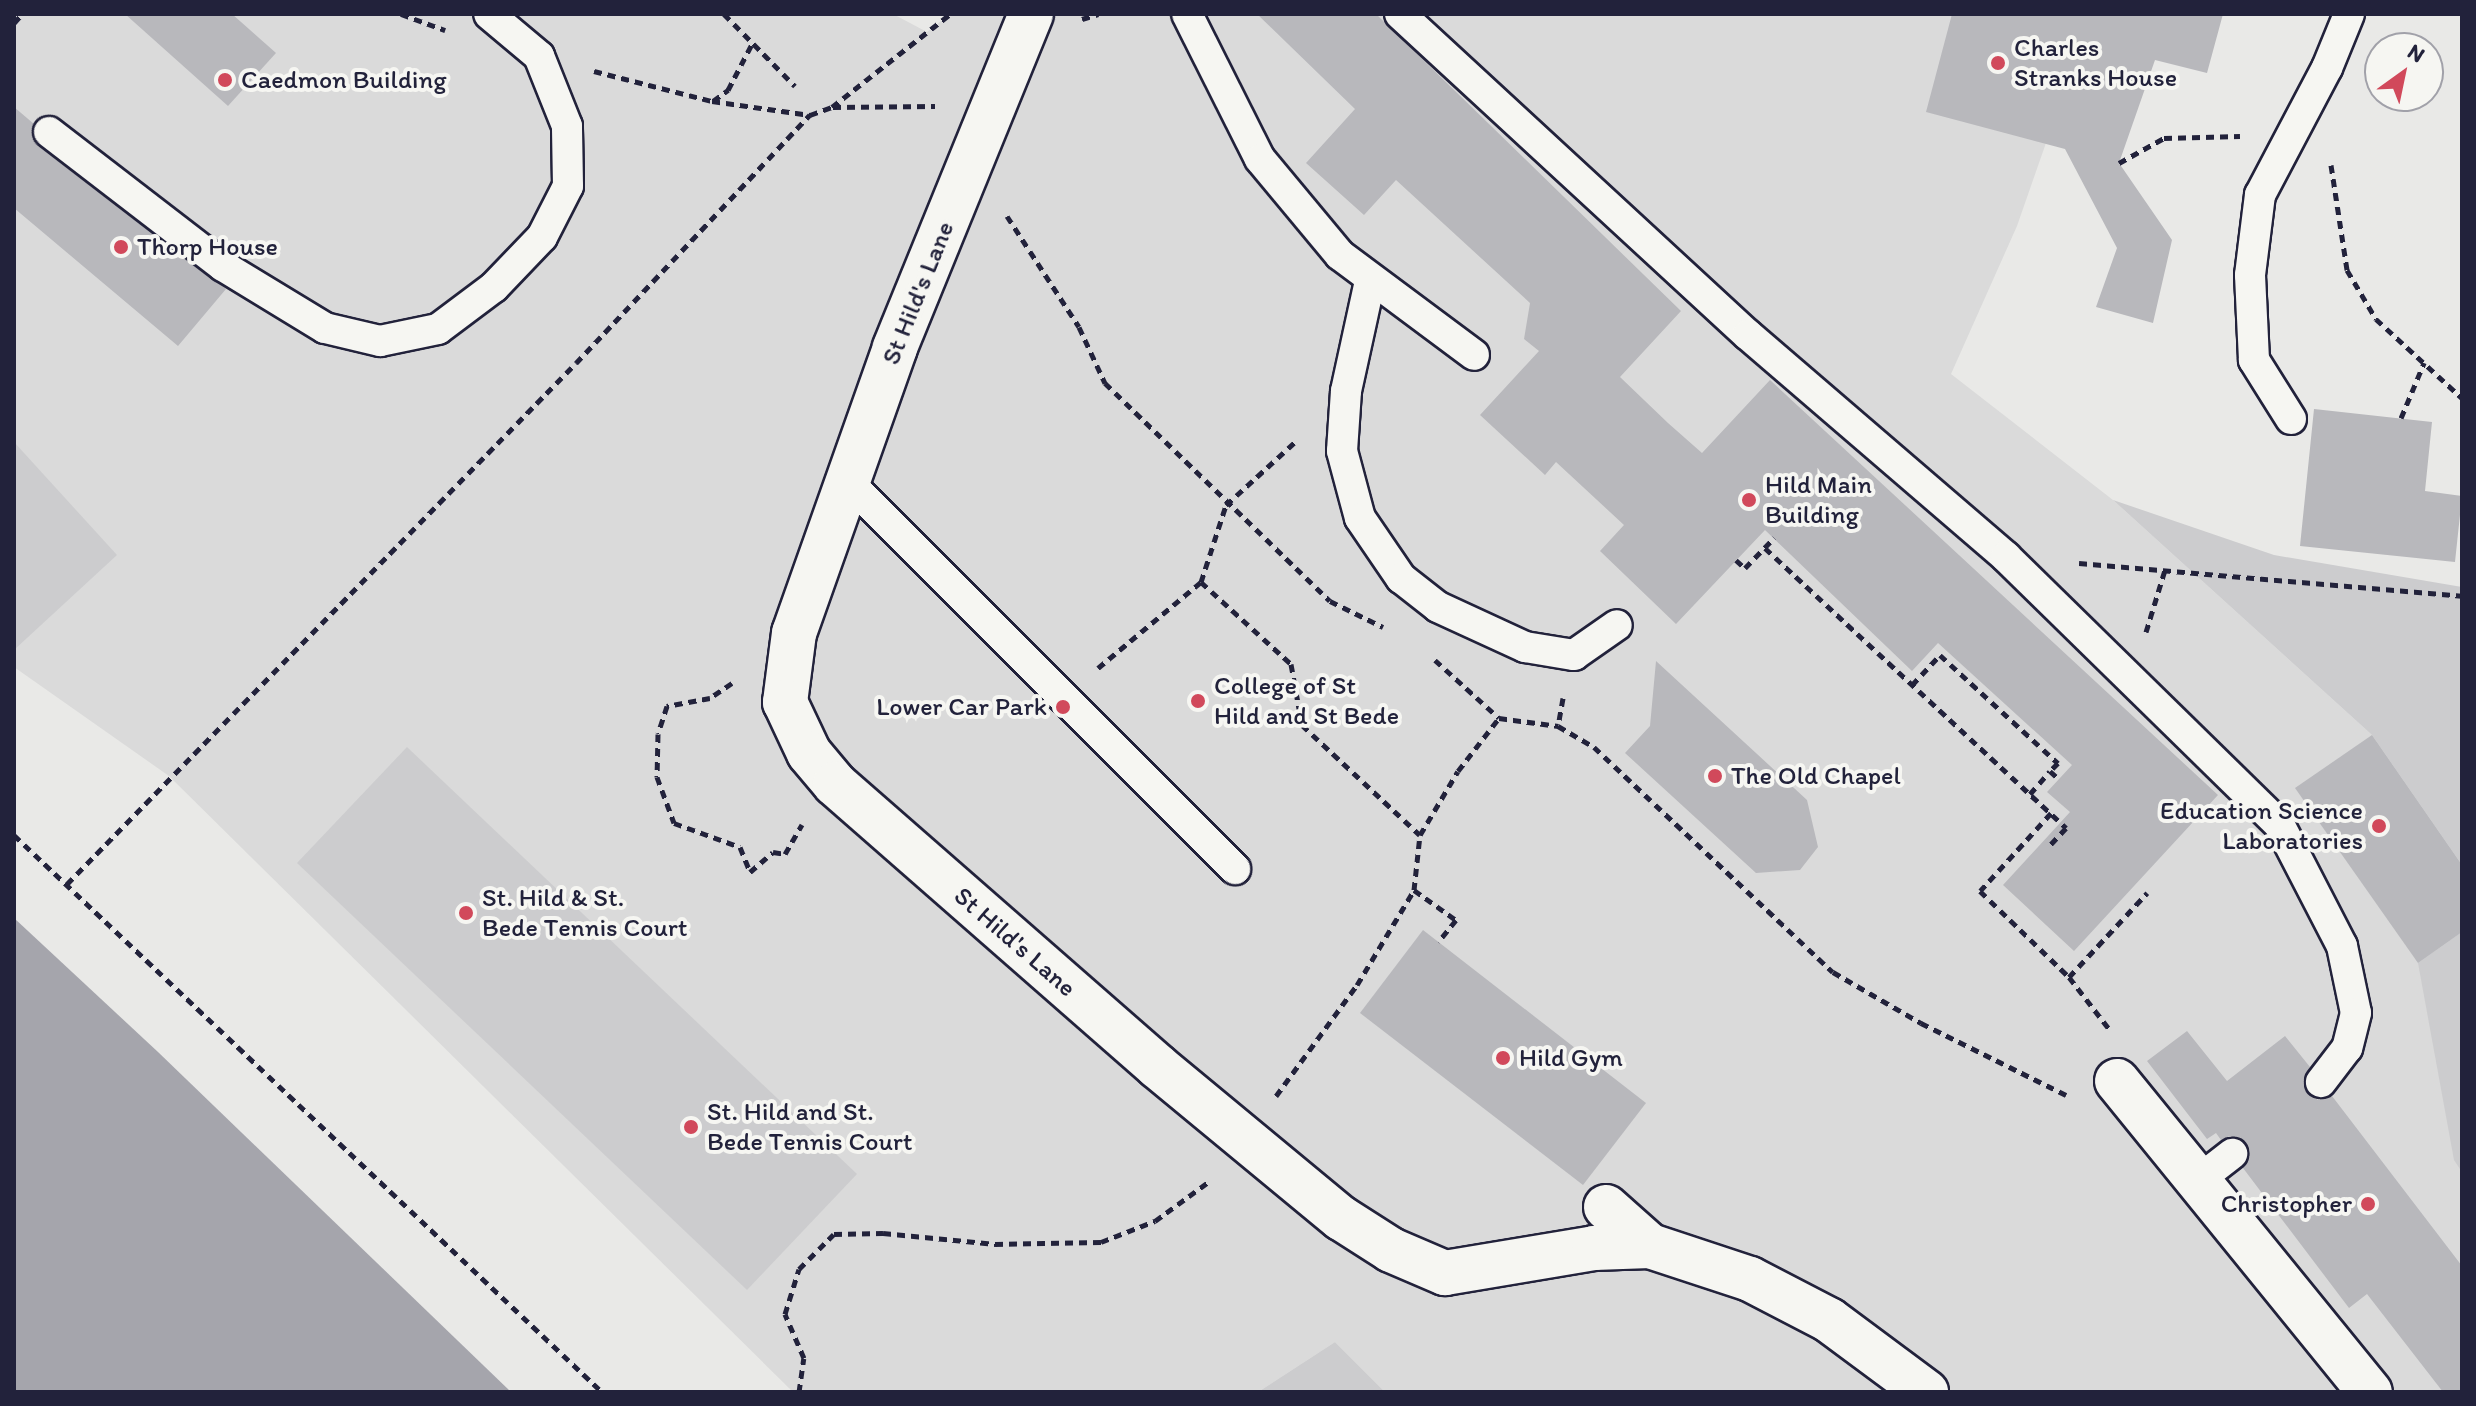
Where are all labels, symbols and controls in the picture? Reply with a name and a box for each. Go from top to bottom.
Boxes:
place label: Charles Stranks House [2014,32,2177,94]
north arrow [2364,32,2444,112]
text: N [2403,38,2430,68]
marker: Charles Stranks House [1989,54,2007,72]
place label: Caedmon Building [241,64,446,96]
marker: Caedmon Building [216,71,234,89]
street label: St Hild's Lane [875,217,961,369]
place label: Thorp House [137,231,278,263]
marker: Thorp House [112,238,130,256]
place label: Hild Main Building [1765,469,1872,530]
marker: Hild Main Building [1740,491,1758,509]
place label: College of St Hild and St Bede [1214,670,1400,732]
place label: Lower Car Park [877,691,1047,723]
marker: College of St Hild and St Bede [1189,692,1207,710]
marker: Lower Car Park [1054,698,1072,716]
place label: The Old Chapel [1731,760,1901,792]
marker: The Old Chapel [1706,767,1724,785]
place label: Education Science Laboratories [2161,795,2363,856]
marker: Education Science Laboratories [2370,817,2388,835]
street label: St Hild's Lane [947,880,1083,1004]
place label: St. Hild & St. Bede Tennis Court [482,882,685,944]
marker: St. Hild & St. Bede Tennis Court [457,904,475,922]
place label: Hild Gym [1519,1042,1622,1074]
marker: Hild Gym [1494,1049,1512,1067]
place label: St. Hild and St. Bede Tennis Court [707,1096,910,1158]
marker: St. Hild and St. Bede Tennis Court [682,1118,700,1136]
place label: Christopher [2221,1188,2352,1220]
marker: Christopher [2359,1195,2377,1213]

